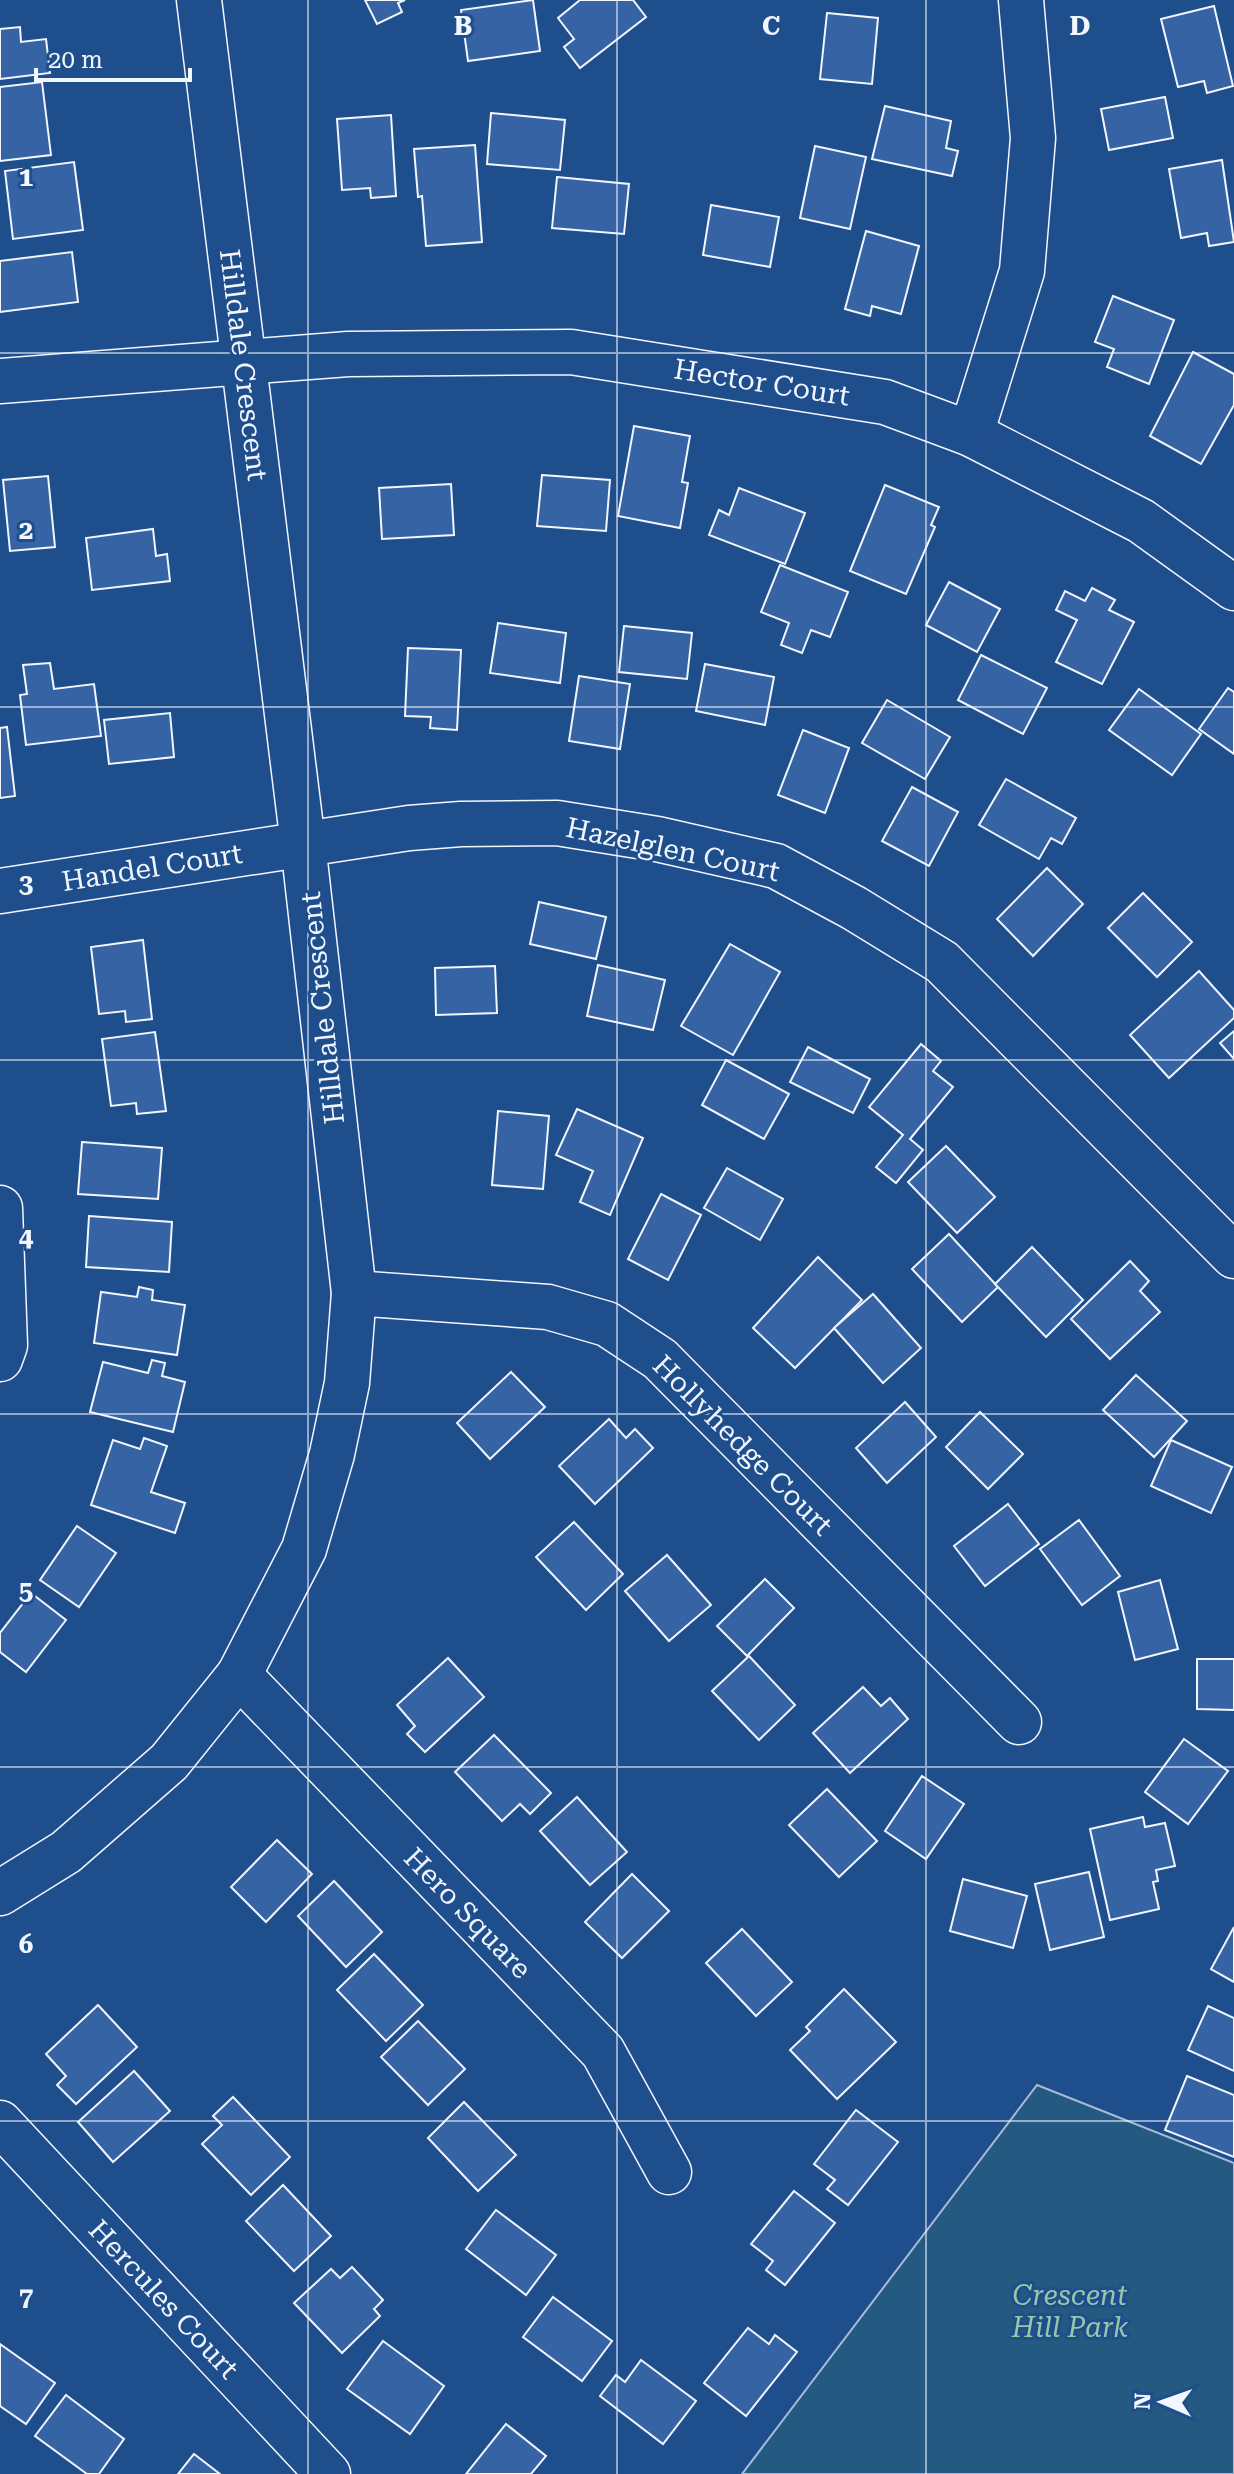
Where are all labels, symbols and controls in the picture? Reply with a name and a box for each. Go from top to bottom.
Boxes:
text: B [454,11,472,41]
text: C [762,11,780,41]
text: D [1070,11,1090,41]
scale bar [36,32,190,82]
text: 20 m [48,46,103,74]
text: 1 [19,162,33,192]
street label: Hilldale Crescent [213,247,274,483]
street label: Hector Court [672,352,852,413]
text: 2 [19,515,33,545]
street label: Hazelglen Court [563,811,783,888]
street label: Handel Court [59,837,245,898]
text: 3 [19,869,33,899]
street label: Hilldale Crescent [294,890,351,1126]
text: 4 [19,1222,34,1252]
street label: Hollyhedge Court [646,1349,839,1542]
text: 5 [19,1576,33,1606]
street label: Hero Square [397,1841,538,1986]
text: 6 [19,1929,33,1959]
street label: Hercules Court [82,2213,245,2385]
park label: Crescent Hill Park [1011,2279,1129,2344]
text: 7 [19,2282,33,2312]
north arrow [1122,2362,1202,2442]
text: N [1130,2392,1155,2410]

